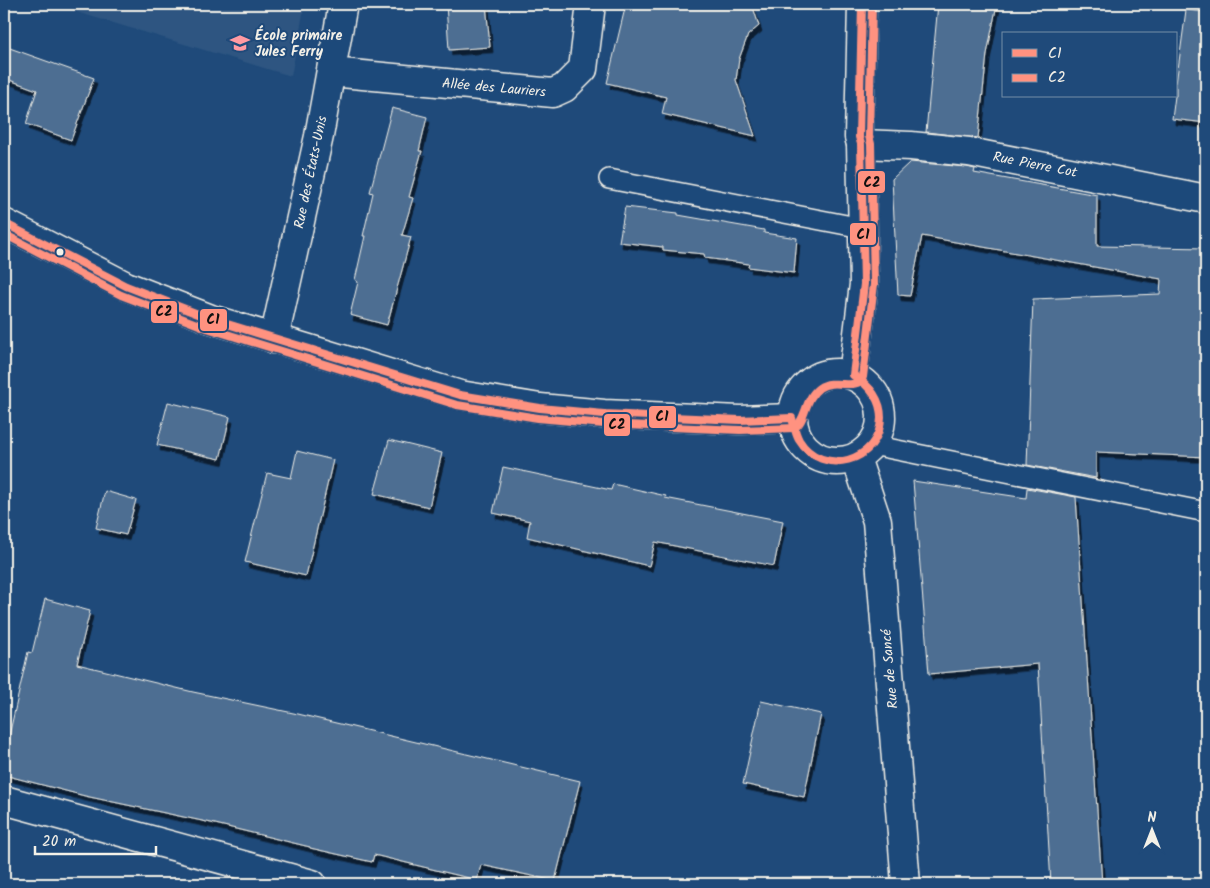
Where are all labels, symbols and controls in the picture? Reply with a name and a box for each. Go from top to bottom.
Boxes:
place label: École primaire Jules Ferry [255,25,342,63]
school or university icon: École primaire Jules Ferry [229,32,251,54]
legend [1002,32,1178,98]
text: C1 [1048,42,1062,66]
text: C2 [1048,66,1066,90]
street label: Allée des Lauriers [441,73,547,103]
street label: Rue des États-Unis [288,114,334,231]
street label: Rue Pierre Cot [991,146,1079,184]
line badge: C2 [857,170,886,194]
text: C2 [864,172,880,194]
line badge: C1 [849,222,877,246]
text: C1 [857,224,870,246]
unlabelled marker [55,247,65,257]
line badge: C2 [150,300,178,324]
text: C2 [156,301,172,323]
line badge: C1 [199,308,228,332]
text: C1 [207,309,220,331]
line badge: C1 [648,405,677,429]
text: C1 [656,406,669,428]
line badge: C2 [603,413,631,437]
text: C2 [609,414,625,436]
street label: Rue de Sancé [875,627,904,710]
north arrow [1128,806,1178,856]
text: N [1148,807,1157,829]
scale bar [35,823,156,855]
text: 20 m [42,830,76,854]

